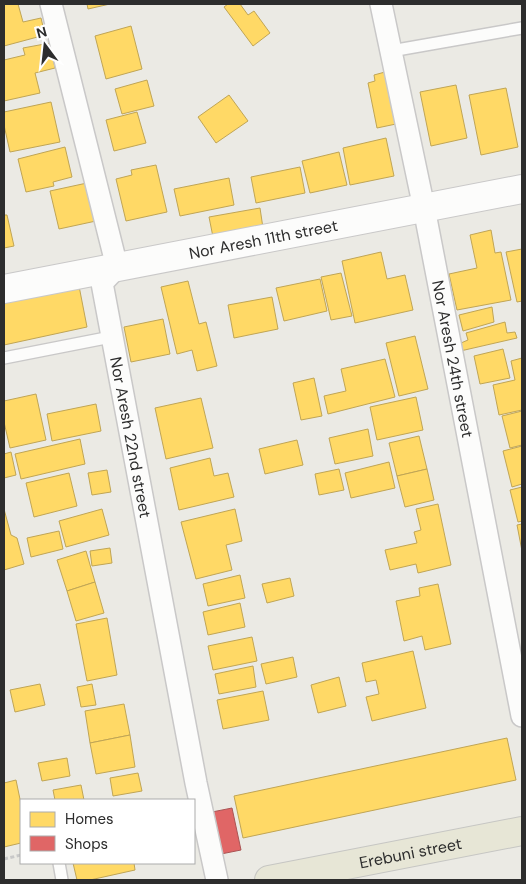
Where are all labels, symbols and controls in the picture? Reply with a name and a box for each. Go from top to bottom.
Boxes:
north arrow [20,20,70,70]
text: N [34,22,49,42]
street label: Nor Aresh 11th street [187,215,340,264]
street label: Nor Aresh 24th street [427,278,478,439]
street label: Nor Aresh 22nd street [105,355,156,520]
legend [20,799,195,864]
text: Homes [65,809,114,829]
street label: Erebuni street [357,833,464,873]
text: Shops [65,834,108,854]

